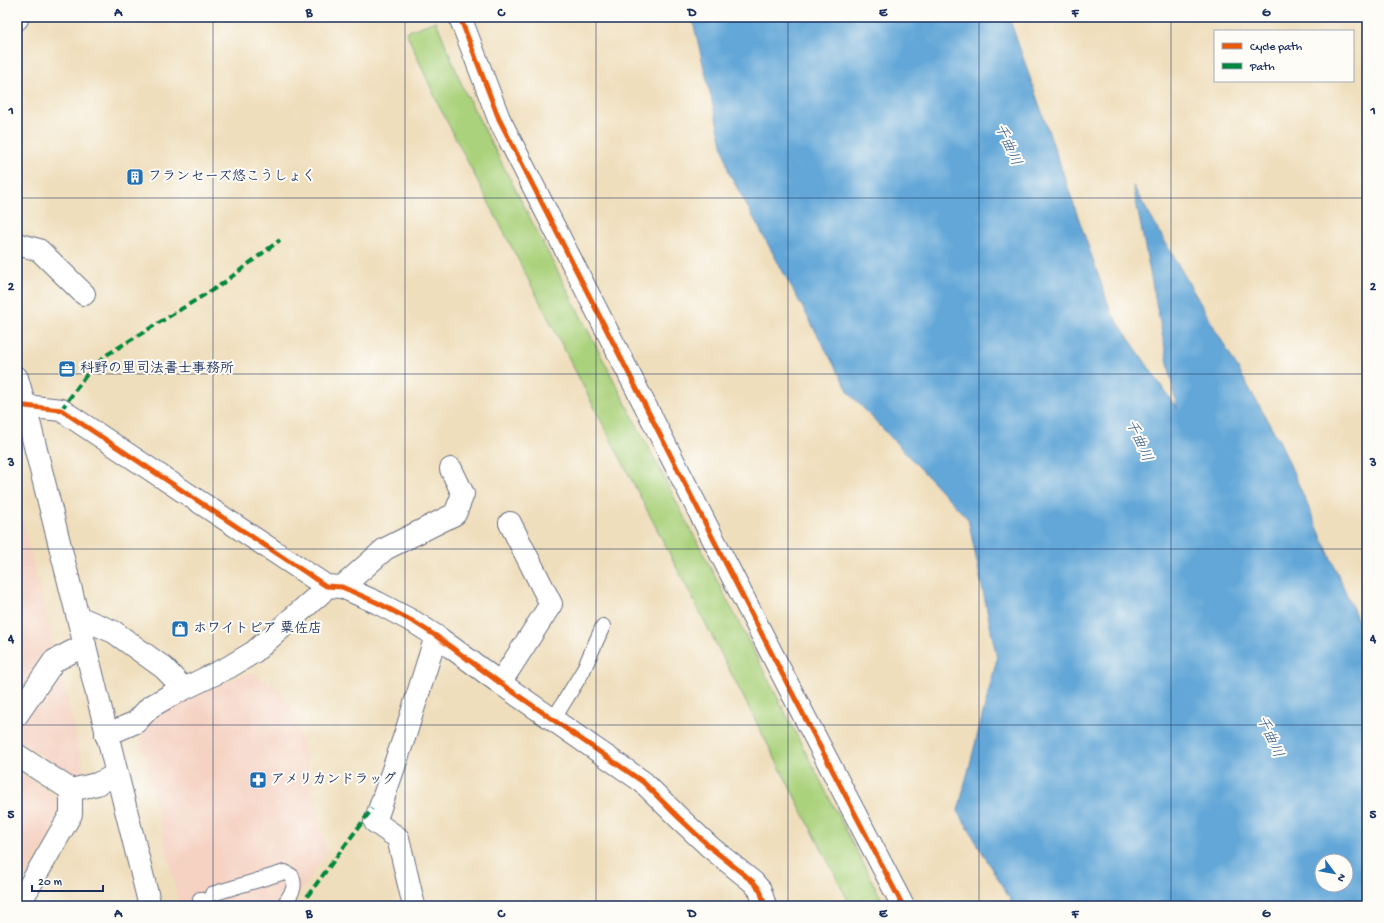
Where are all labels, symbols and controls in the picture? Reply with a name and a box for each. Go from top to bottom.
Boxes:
text: A [113,6,123,21]
text: B [305,6,314,21]
text: C [496,6,506,21]
text: D [687,6,697,21]
text: E [879,6,888,21]
text: F [1071,6,1080,21]
text: G [1262,6,1271,21]
legend [1214,30,1354,82]
text: Cycle path [1250,41,1303,55]
text: Path [1249,61,1275,75]
text: 1 [7,104,14,119]
text: 1 [1369,104,1376,119]
water label: 千曲川 [990,121,1024,169]
building icon: フランセーズ悠こうしょく [125,167,145,187]
place label: フランセーズ悠こうしょく [148,169,316,186]
text: 2 [8,280,15,295]
text: 2 [1370,280,1377,295]
office icon: 科野の里司法書士事務所 [57,359,77,379]
place label: 科野の里司法書士事務所 [80,360,234,378]
water label: 千曲川 [1121,417,1155,465]
text: 3 [7,456,15,471]
text: 3 [1369,456,1377,471]
shop icon: ホワイトピア 粟佐店 [170,619,190,639]
place label: ホワイトピア 粟佐店 [193,620,322,638]
text: 4 [7,632,15,647]
text: 4 [1369,632,1377,647]
water label: 千曲川 [1252,713,1286,761]
pharmacy icon: アメリカンドラッグ [248,770,268,790]
place label: アメリカンドラッグ [271,772,396,789]
text: 5 [8,808,15,823]
text: 5 [1370,808,1377,823]
north arrow [1314,853,1354,893]
scale bar [32,867,103,893]
text: N [1334,871,1348,883]
text: 20 m [38,876,63,890]
text: A [113,907,123,922]
text: B [305,907,314,922]
text: C [496,907,506,922]
text: D [687,907,697,922]
text: E [879,907,888,922]
text: F [1071,907,1080,922]
text: G [1262,907,1271,922]

